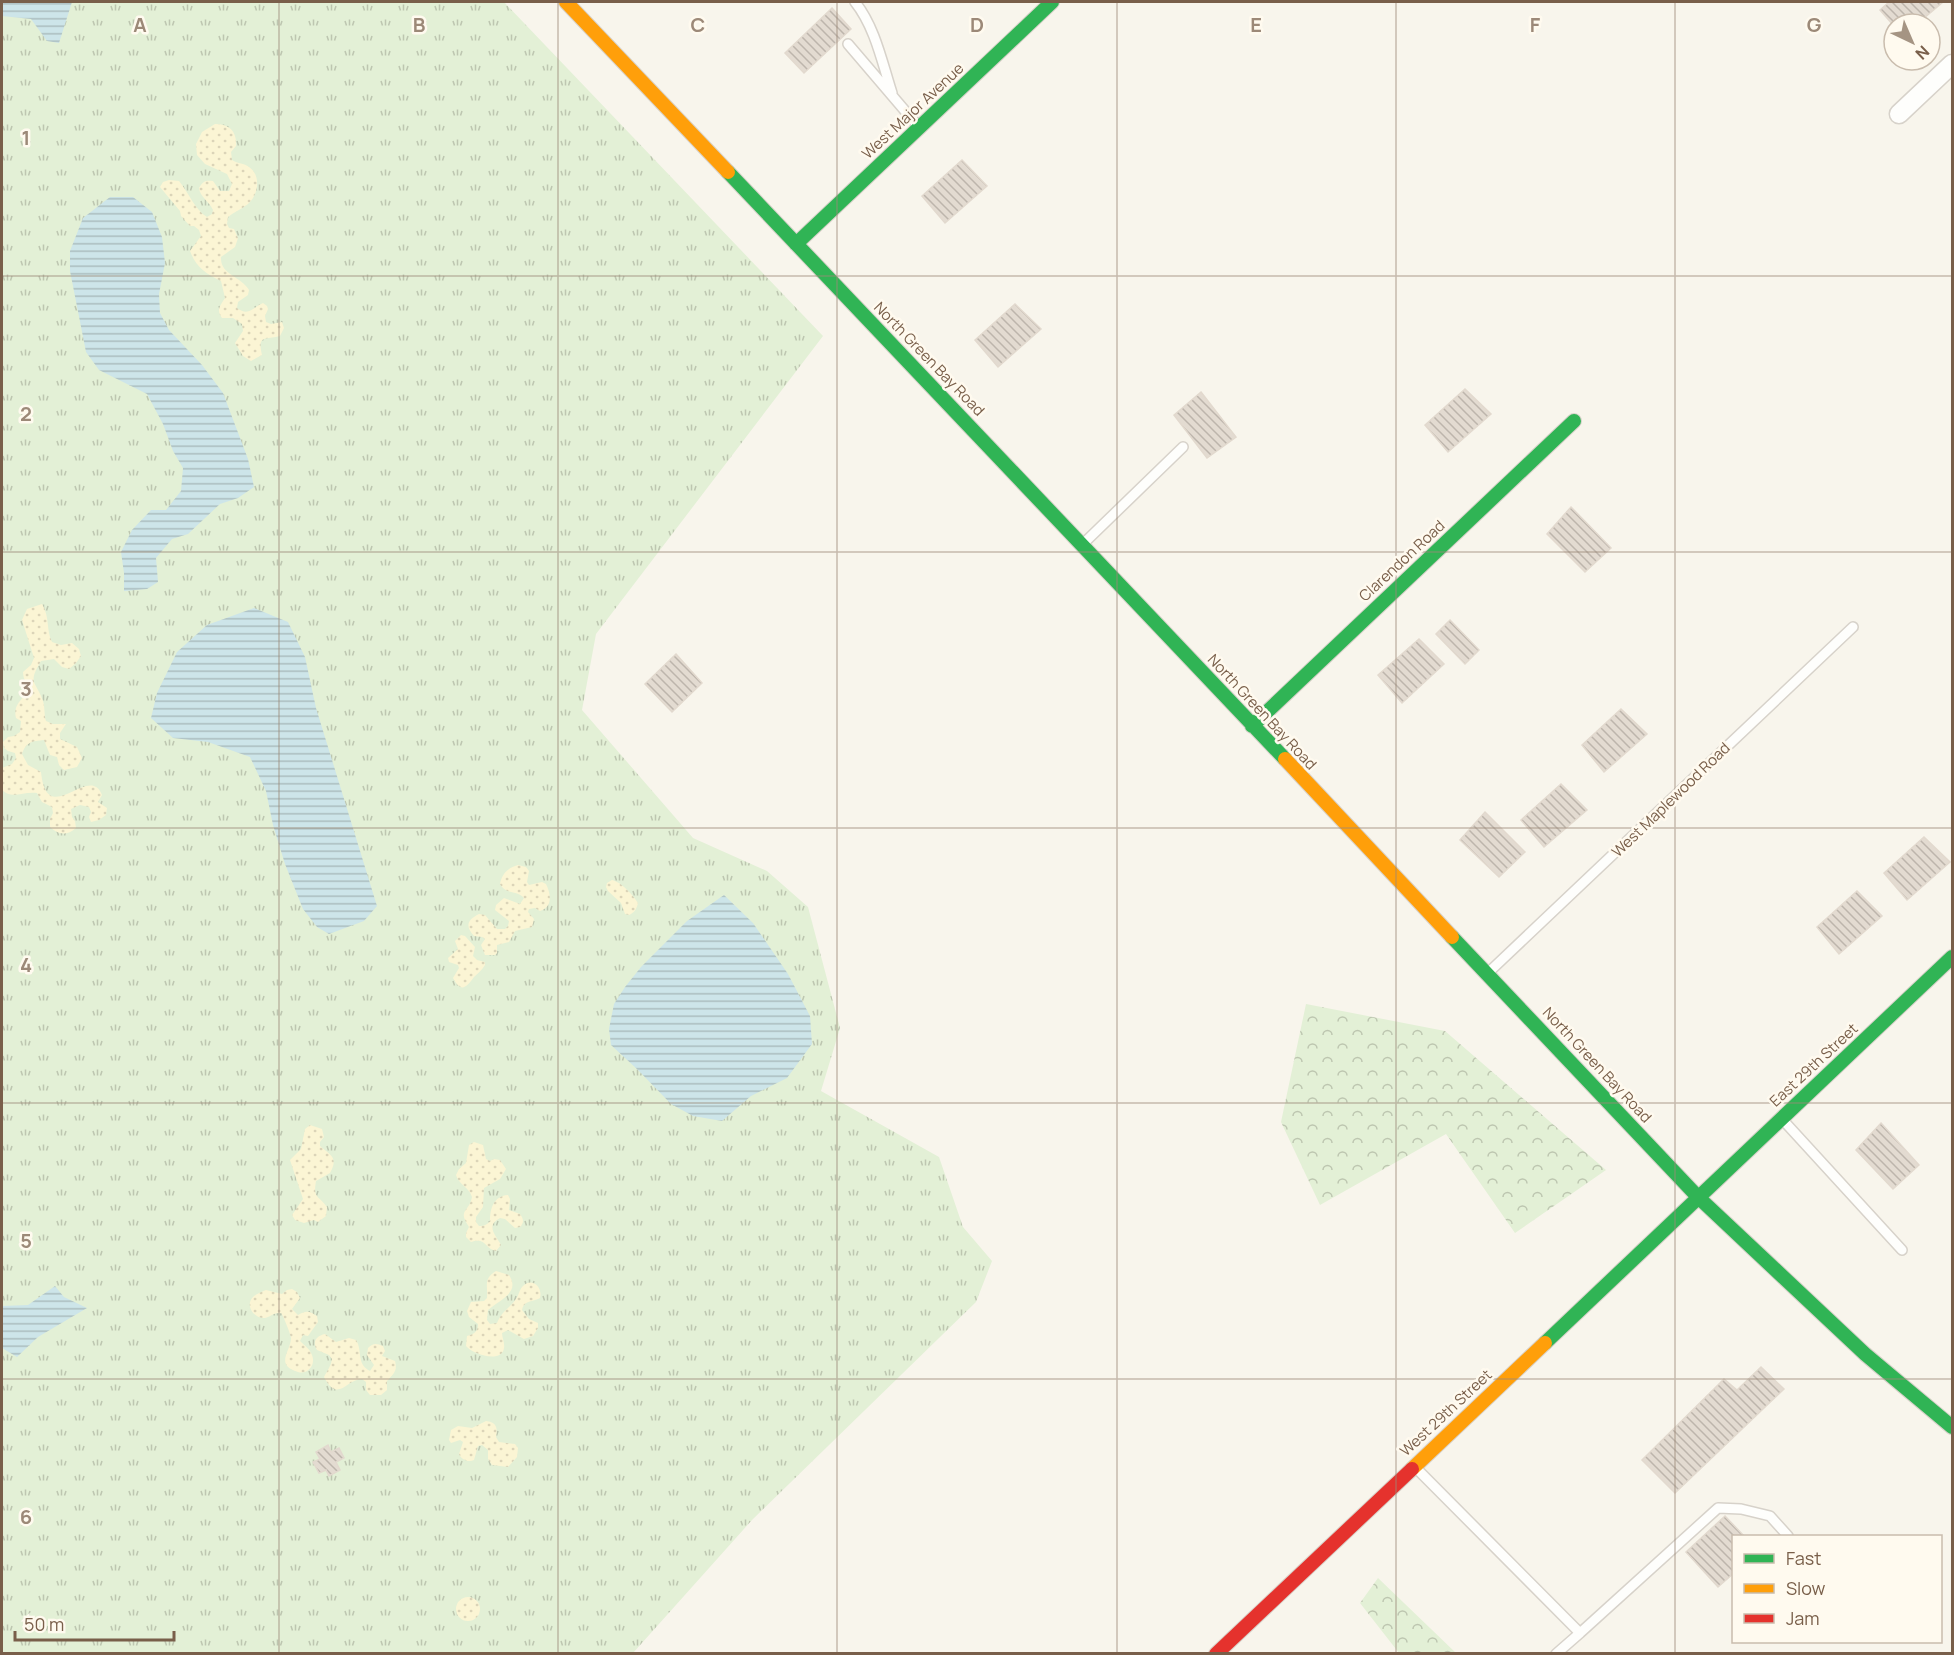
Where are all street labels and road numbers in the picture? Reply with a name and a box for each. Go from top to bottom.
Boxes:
street label: West Major Avenue [857,58,968,163]
street label: North Green Bay Road [869,297,989,420]
street label: Clarendon Road [1354,515,1449,606]
street label: North Green Bay Road [1203,649,1322,774]
street label: West Maplewood Road [1607,738,1734,862]
street label: North Green Bay Road [1538,1002,1657,1127]
street label: East 29th Street [1765,1018,1862,1111]
street label: West 29th Street [1395,1365,1496,1461]

